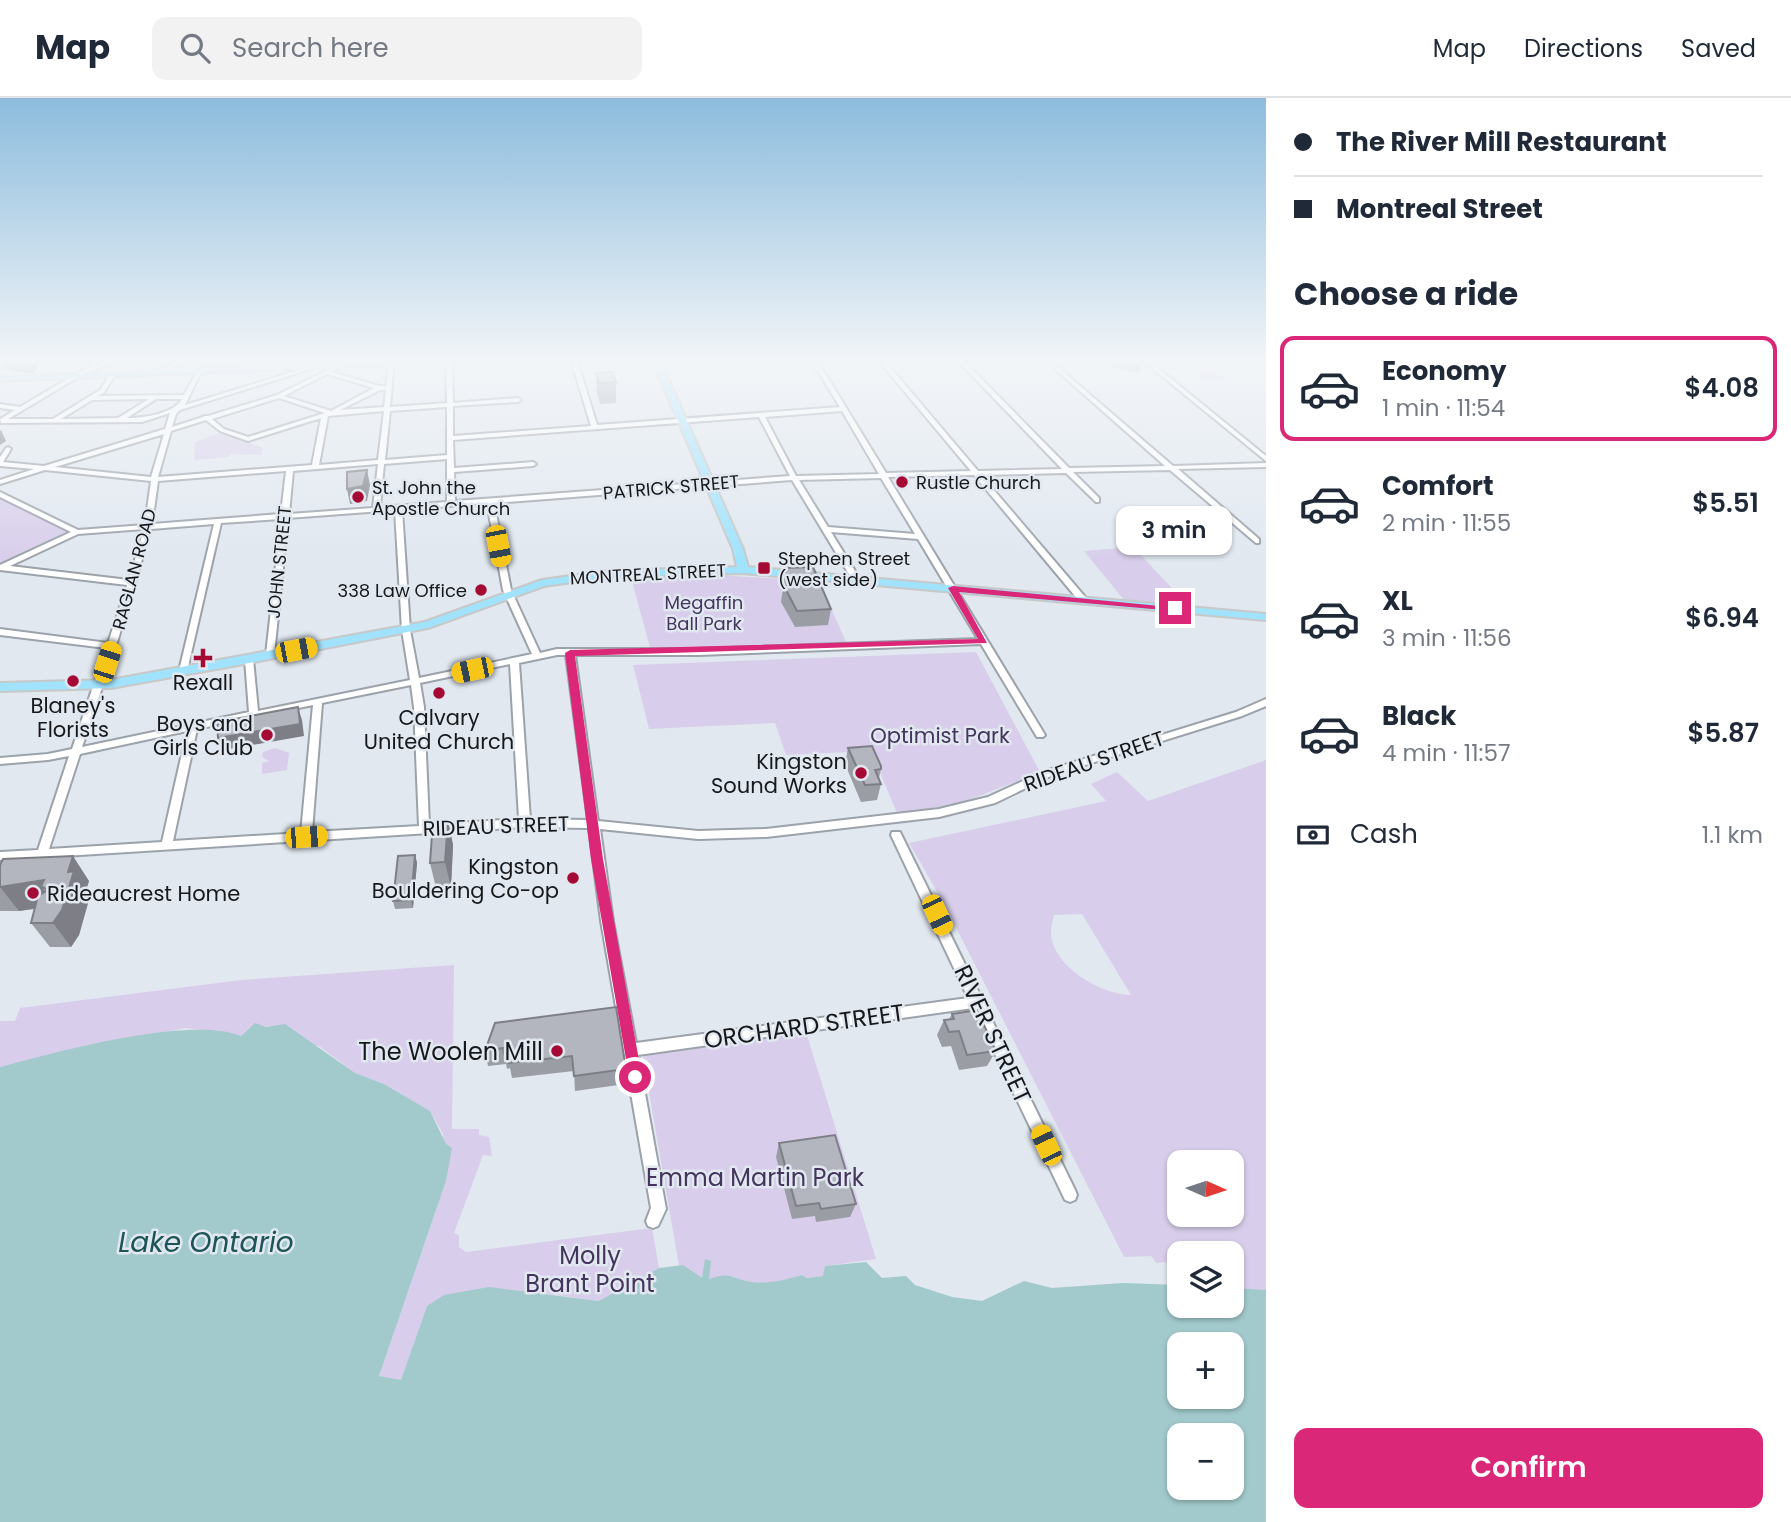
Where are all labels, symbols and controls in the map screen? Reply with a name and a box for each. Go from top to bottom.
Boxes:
search box [152,17,642,80]
text: Map [35,24,110,71]
icon: search [176,29,214,67]
text: Search here [232,30,389,66]
text: Map [1433,32,1486,65]
text: Directions [1524,32,1643,65]
text: Saved [1681,32,1756,65]
text: The River Mill Restaurant [1336,124,1666,160]
text: Montreal Street [1336,191,1543,227]
text: Choose a ride [1294,271,1518,316]
text: Economy [1382,353,1506,389]
icon: car [1298,357,1361,420]
text: $4.08 [1685,370,1759,406]
text: 1 min · 11:54 [1382,392,1505,424]
text: Comfort [1382,468,1494,504]
street label: PATRICK STREET [602,469,740,505]
place label: Rustle Church [916,470,1041,495]
icon: car [1298,472,1361,535]
marker: Rustle Church [894,474,910,490]
place label: St. John the Apostle Church [372,475,510,521]
text: $5.51 [1692,485,1759,521]
marker: St. John the Apostle Church [350,489,366,505]
street label: JOHN STREET [261,504,297,620]
street label: RAGLAN ROAD [106,506,162,632]
callout: 3 min [1117,506,1233,556]
text: 2 min · 11:55 [1382,507,1511,539]
text: 3 min [1142,514,1206,546]
car [484,523,513,569]
place label: Stephen Street (west side) [778,546,910,592]
street label: MONTREAL STREET [569,557,727,591]
marker: Stephen Street (west side) [756,560,772,576]
place label: 338 Law Office [338,578,467,603]
marker: 338 Law Office [473,582,489,598]
text: XL [1382,583,1413,619]
icon: car [1298,587,1361,650]
park label: Megaffin Ball Park [665,590,743,636]
route end [1159,592,1191,624]
text: $6.94 [1685,600,1759,636]
text: 3 min · 11:56 [1382,622,1512,654]
car [274,636,319,664]
car [91,639,124,685]
marker: Rexall [195,650,211,666]
car [450,655,495,685]
place label: Rexall [173,668,233,697]
marker: Blaney's Florists [65,673,81,689]
marker: Calvary United Church [431,685,447,701]
place label: Blaney's Florists [31,691,115,744]
text: Black [1382,698,1456,734]
icon: car [1298,702,1361,765]
place label: Calvary United Church [364,703,514,756]
place label: Boys and Girls Club [153,709,253,762]
text: $5.87 [1688,715,1759,751]
park label: Optimist Park [870,721,1010,750]
street label: RIDEAU STREET [1020,723,1168,799]
marker: Boys and Girls Club [259,727,275,743]
text: 4 min · 11:57 [1382,737,1510,769]
place label: Kingston Sound Works [711,747,847,800]
marker: Kingston Sound Works [853,765,869,781]
street label: RIDEAU STREET [422,809,570,843]
icon: cash [1294,816,1332,854]
text: Cash [1350,816,1418,852]
text: 1.1 km [1702,819,1763,851]
car [285,825,328,849]
place label: Kingston Bouldering Co-op [372,852,559,905]
marker: Kingston Bouldering Co-op [565,870,581,886]
place label: Rideaucrest Home [47,879,240,908]
marker: Rideaucrest Home [25,885,41,901]
car [919,892,956,938]
street label: RIVER STREET [946,959,1040,1109]
street label: ORCHARD STREET [702,996,906,1056]
place label: The Woolen Mill [358,1035,543,1068]
marker: The Woolen Mill [549,1043,565,1059]
route start [619,1061,651,1093]
car [1028,1122,1065,1168]
north arrow [1167,1150,1244,1227]
map controls [1167,1150,1244,1500]
park label: Emma Martin Park [646,1161,865,1194]
water label: Lake Ontario [118,1223,294,1262]
park label: Molly Brant Point [525,1239,655,1300]
button: layers [1167,1241,1244,1318]
button: + [1167,1332,1244,1409]
button: − [1167,1423,1244,1500]
button: Confirm [1294,1428,1763,1508]

